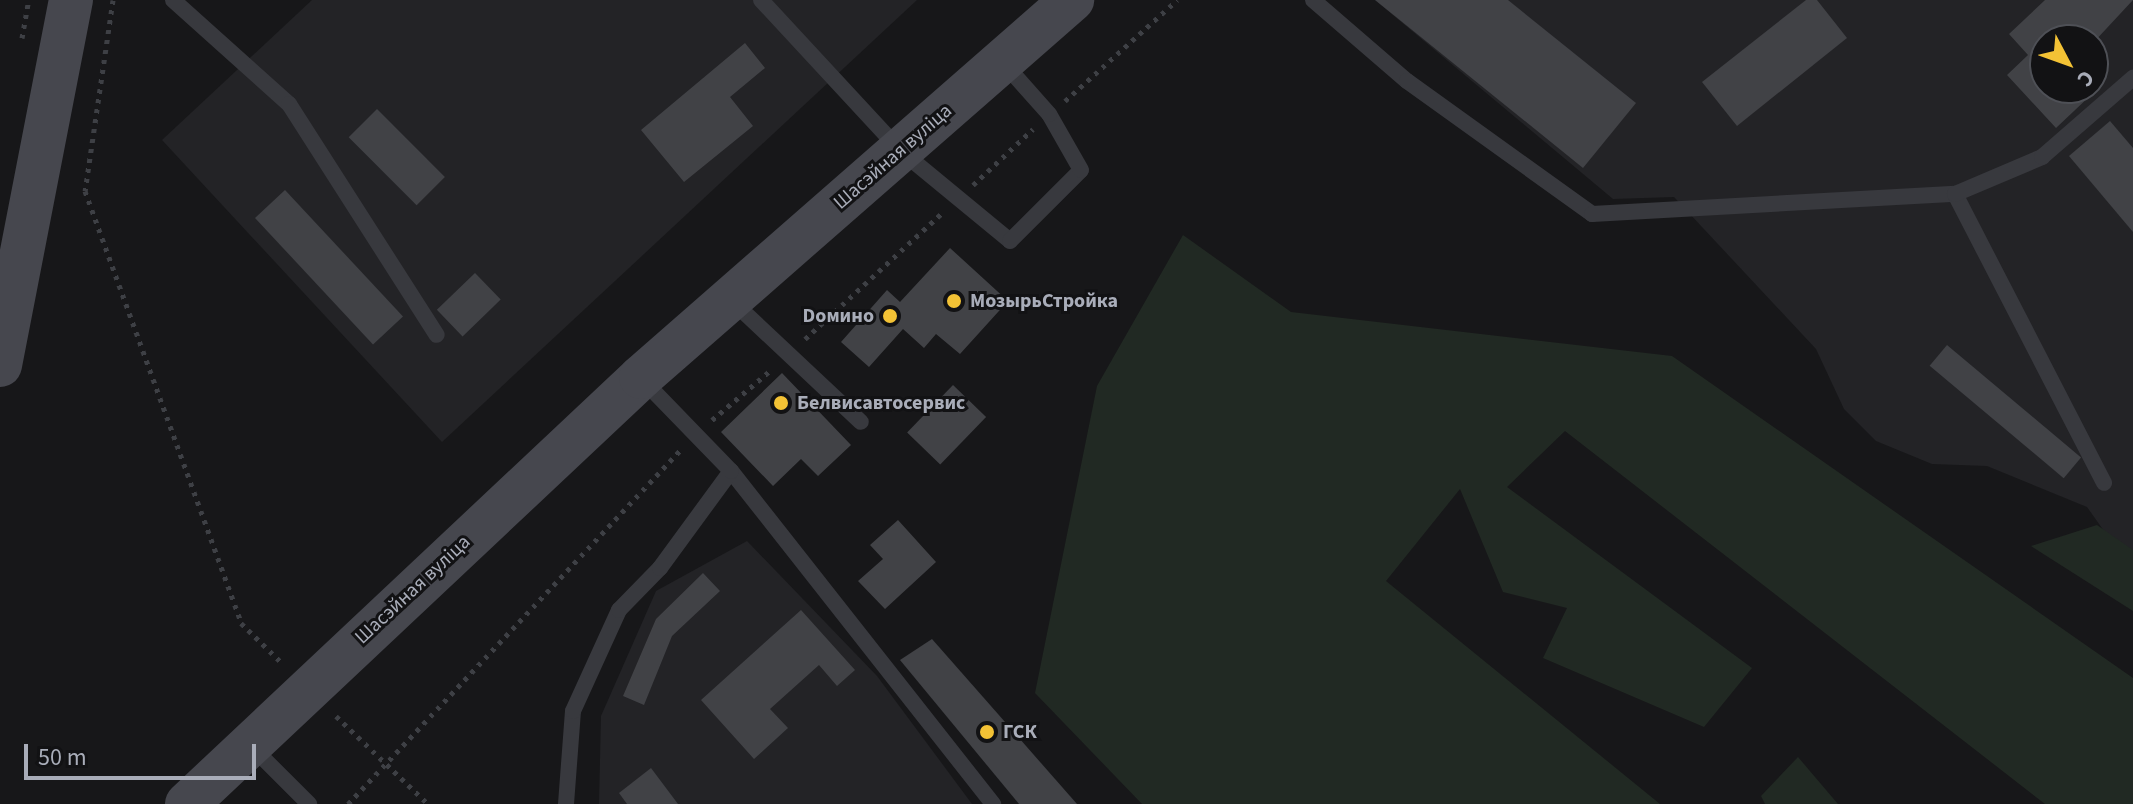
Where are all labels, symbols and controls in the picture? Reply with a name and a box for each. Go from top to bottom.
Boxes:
north arrow [2029,24,2109,104]
text: С [2069,63,2102,94]
street label: Шасэйная вуліца [829,99,957,215]
place label: МозырьСтройка [970,289,1118,313]
marker: МозырьСтройка [945,292,963,310]
place label: Dомино [803,304,874,328]
marker: Dомино [881,307,899,325]
place label: Белвисавтосервис [797,391,965,415]
marker: Белвисавтосервис [772,394,790,412]
street label: Шасэйная вуліца [350,530,476,650]
place label: ГСК [1003,720,1037,744]
marker: ГСК [978,723,996,741]
scale bar [28,728,260,778]
text: 50 m [38,740,87,775]

